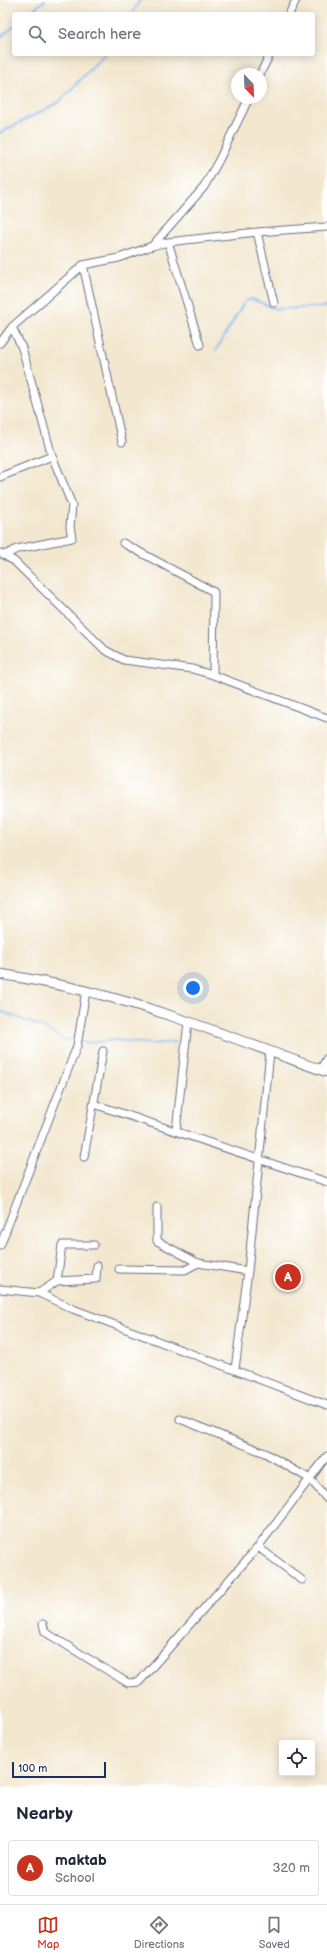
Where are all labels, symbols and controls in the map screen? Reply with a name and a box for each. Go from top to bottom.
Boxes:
search box [12,12,315,56]
icon: search [26,23,48,45]
text: Search here [58,25,141,44]
north arrow [231,68,267,104]
your location [183,978,203,998]
pin: A [275,1262,301,1292]
map controls [279,1740,315,1776]
button: locate [279,1740,315,1776]
scale bar [12,1760,106,1779]
text: 100 m [18,1762,47,1775]
text: Nearby [16,1804,73,1824]
text: maktab [55,1851,107,1870]
text: A [26,1860,34,1876]
text: 320 m [272,1860,310,1876]
text: School [55,1870,95,1886]
tab: Map [37,1914,59,1951]
tab: Directions [134,1914,184,1951]
tab: Saved [259,1914,290,1951]

